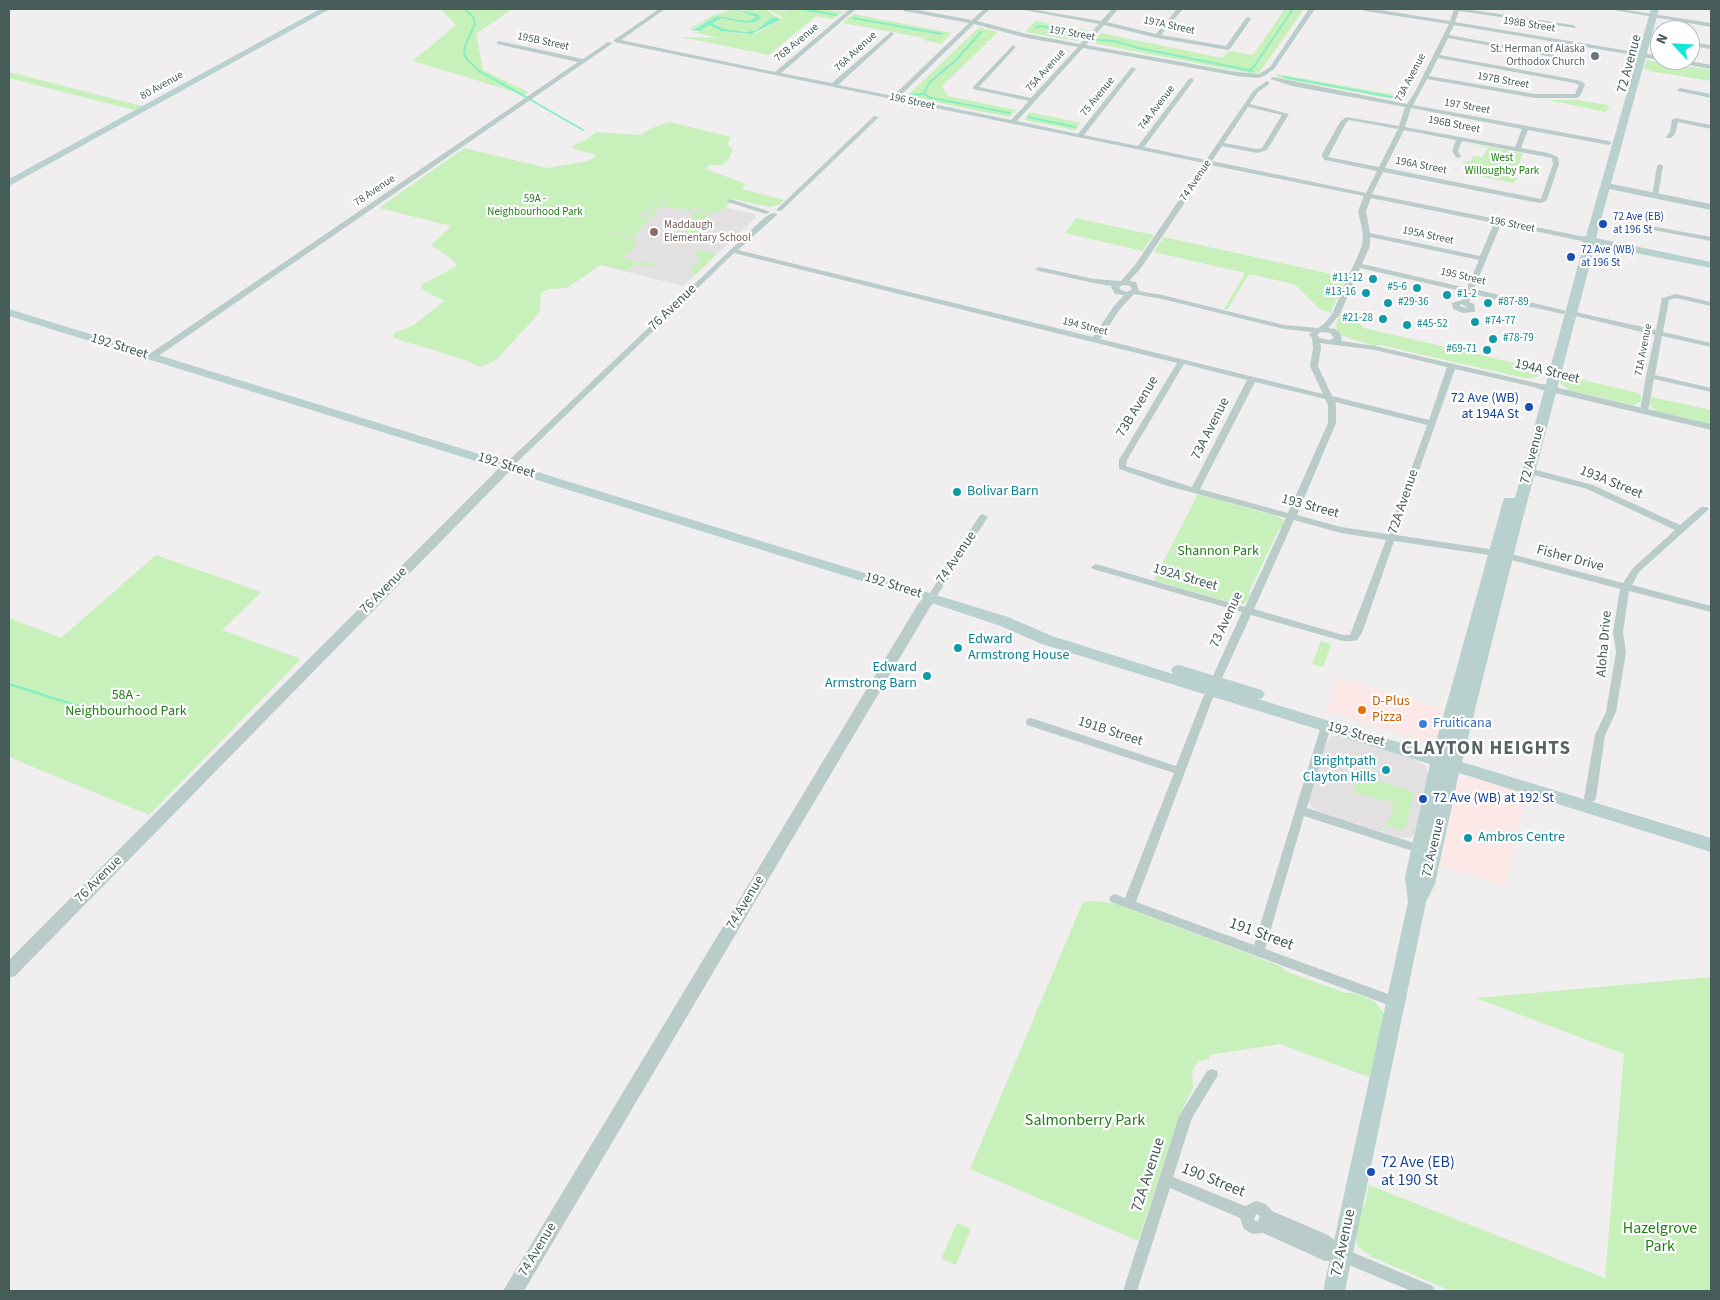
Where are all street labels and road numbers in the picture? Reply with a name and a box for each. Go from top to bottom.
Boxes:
street label: 197A Street [1142,14,1196,38]
street label: 198B Street [1502,14,1556,36]
street label: 76B Avenue [772,21,822,65]
street label: 197 Street [1048,23,1096,45]
street label: 76A Avenue [832,29,880,75]
street label: 195B Street [516,30,570,54]
street label: 72 Avenue [1614,33,1646,95]
street label: 75A Avenue [1023,47,1069,95]
street label: 73A Avenue [1393,51,1429,105]
street label: 80 Avenue [138,69,186,103]
street label: 197B Street [1476,70,1530,92]
street label: 75 Avenue [1078,75,1118,119]
street label: 74A Avenue [1136,83,1178,133]
street label: 196 Street [888,91,936,113]
street label: 197 Street [1443,96,1491,118]
street label: 196B Street [1427,114,1481,136]
street label: 196A Street [1394,155,1448,177]
street label: 74 Avenue [1177,158,1215,204]
street label: 78 Avenue [352,172,398,210]
street label: 196 Street [1488,214,1536,236]
street label: 195A Street [1401,224,1455,248]
street label: 195 Street [1439,265,1487,289]
street label: 76 Avenue [646,281,700,335]
street label: 194 Street [1061,315,1109,339]
street label: 71A Avenue [1632,323,1656,377]
street label: 192 Street [88,330,150,364]
street label: 194A Street [1513,356,1581,388]
street label: 73B Avenue [1113,373,1163,441]
street label: 73A Avenue [1188,395,1234,463]
street label: 72 Avenue [1517,424,1549,486]
street label: 192 Street [475,449,537,483]
street label: 193A Street [1577,463,1645,503]
street label: 72A Avenue [1385,467,1423,537]
street label: 193 Street [1279,491,1341,523]
street label: 74 Avenue [933,528,981,588]
street label: Fisher Drive [1535,542,1605,576]
street label: 192A Street [1151,561,1219,595]
street label: 76 Avenue [357,564,411,618]
street label: 192 Street [862,569,924,603]
street label: 73 Avenue [1207,589,1247,651]
street label: Aloha Drive [1594,610,1616,678]
street label: 191B Street [1076,714,1144,750]
street label: 192 Street [1325,719,1387,751]
street label: 72 Avenue [1419,817,1449,879]
street label: 76 Avenue [72,853,126,907]
street label: 74 Avenue [723,873,769,933]
street label: 191 Street [1226,914,1296,956]
street label: 72A Avenue [1128,1135,1170,1215]
street label: 190 Street [1178,1160,1248,1202]
street label: 72 Avenue [1327,1208,1361,1278]
street label: 74 Avenue [515,1220,561,1280]

